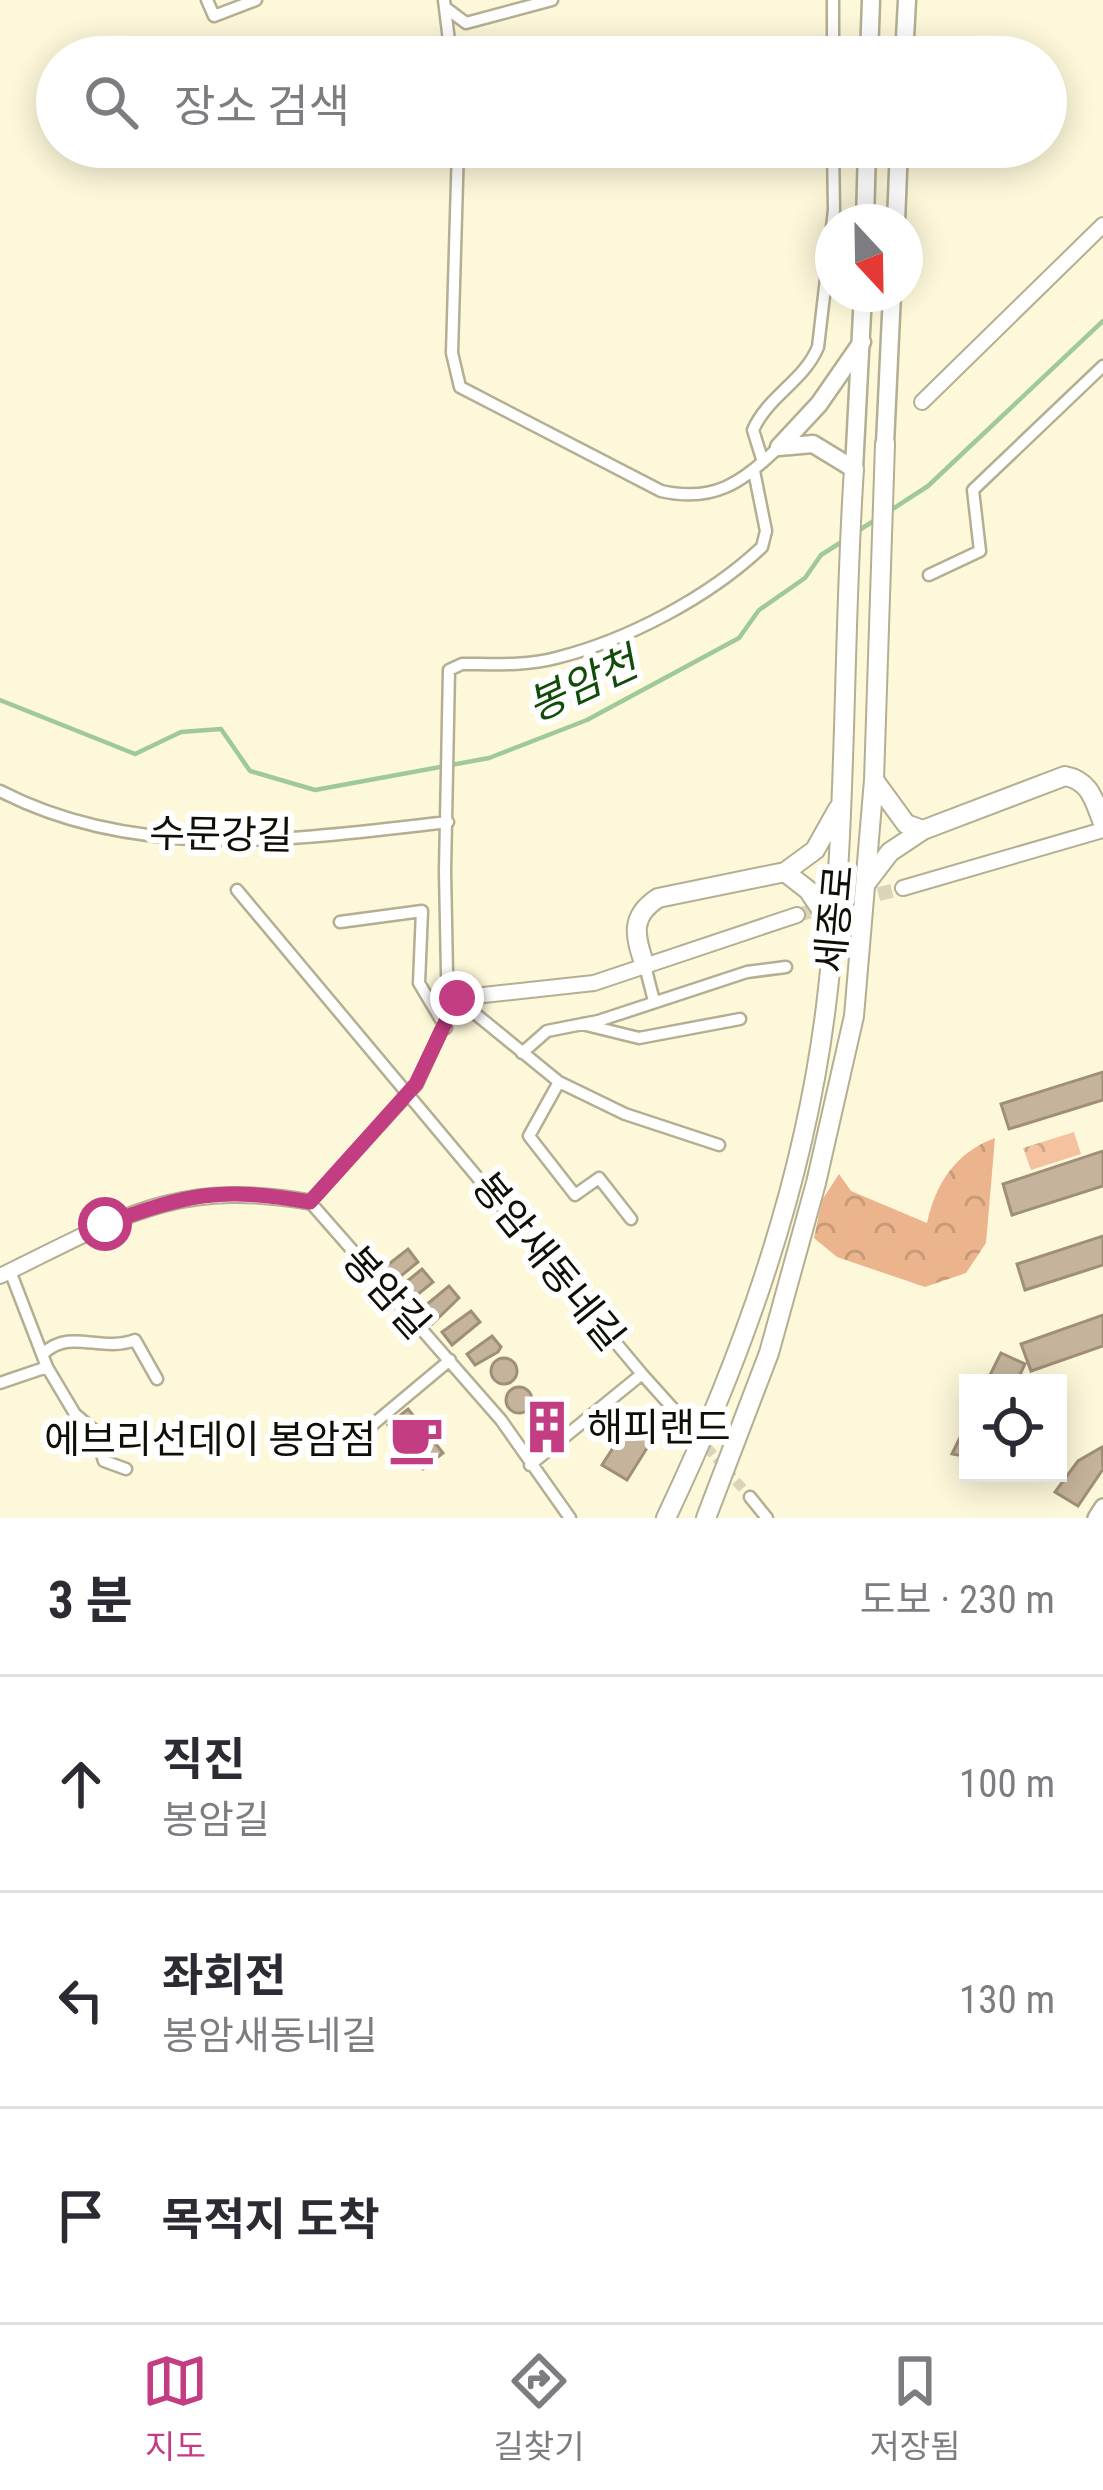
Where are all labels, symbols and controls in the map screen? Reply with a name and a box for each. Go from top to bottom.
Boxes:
search box [36,36,1067,168]
icon: search [78,69,144,135]
text: 장소 검색 [174,80,350,133]
north arrow [815,204,923,312]
water label: 봉암천 [519,636,649,731]
street label: 수문강길 [149,811,293,859]
street label: 세종로 [807,863,863,975]
route end [430,971,484,1025]
street label: 봉암새동네길 [463,1164,634,1360]
route start [78,1197,132,1251]
street label: 봉암길 [333,1237,439,1348]
map controls [959,1374,1067,1482]
button: locate [959,1374,1067,1482]
building icon: 해피랜드 [518,1398,576,1456]
place label: 해피랜드 [587,1405,731,1451]
cafe icon: 에브리선데이 봉암점 [387,1410,445,1468]
place label: 에브리선데이 봉암점 [44,1417,376,1463]
text: 3 분 [48,1571,132,1630]
text: 도보 · 230 m [860,1577,1055,1623]
text: 직진 [162,1733,245,1786]
icon: ahead [48,1751,114,1817]
text: 100 m [959,1761,1055,1807]
text: 봉암길 [162,1797,270,1843]
text: 좌회전 [162,1949,286,2002]
icon: left [48,1967,114,2033]
text: 130 m [959,1977,1055,2023]
text: 봉암새동네길 [162,2013,377,2059]
icon: arrive [48,2183,114,2249]
text: 목적지 도착 [162,2193,379,2246]
tab: 지도 [142,2348,208,2468]
tab: 길찾기 [493,2348,585,2468]
tab: 저장됨 [869,2348,961,2468]

